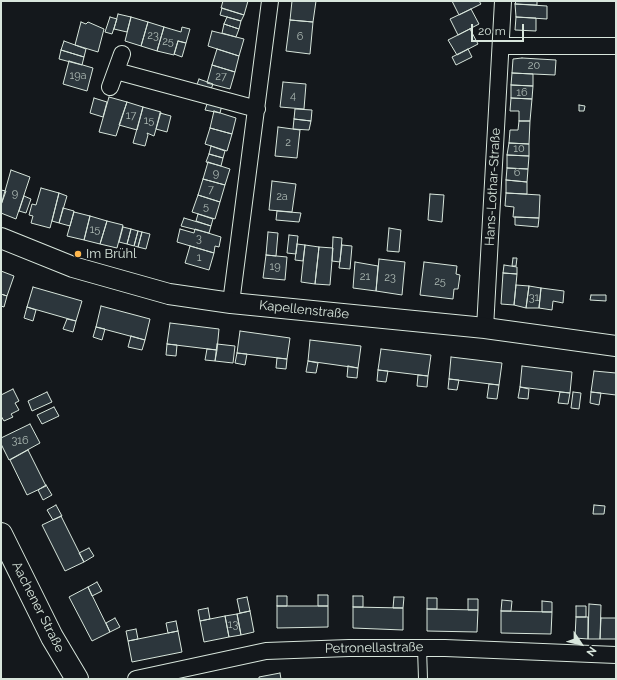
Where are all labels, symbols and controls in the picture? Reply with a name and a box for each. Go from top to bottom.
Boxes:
scale bar [473,16,526,42]
text: 20 m [478,24,506,38]
house number: 23 [147,29,159,43]
house number: 6 [297,30,303,44]
house number: 25 [162,35,174,49]
house number: 20 [528,59,540,73]
house number: 19a [69,69,87,83]
house number: 27 [215,70,227,84]
house number: 16 [516,86,528,100]
house number: 4 [290,89,296,103]
house number: 17 [126,109,136,123]
house number: 15 [144,114,154,128]
street label: Hans-Lothar-Straße [482,128,504,246]
house number: 2 [285,136,291,150]
house number: 10 [513,142,525,156]
house number: 6 [514,166,520,180]
house number: 9 [213,167,219,181]
house number: 7 [208,183,214,197]
house number: 9 [12,187,18,201]
house number: 2a [276,190,288,204]
house number: 5 [203,200,209,214]
house number: 15 [90,223,100,237]
house number: 3 [196,232,202,246]
place label: Im Brühl [86,246,137,262]
marker: Im Brühl [73,249,83,259]
house number: 1 [197,251,201,265]
house number: 19 [269,260,281,274]
house number: 21 [360,270,370,284]
house number: 23 [384,271,396,285]
house number: 25 [434,275,446,289]
house number: 31 [529,291,539,305]
street label: Kapellenstraße [258,298,350,322]
house number: 316 [11,434,29,448]
street label: Aachener Straße [8,559,68,655]
house number: 13 [228,618,238,632]
north arrow [561,624,601,664]
street label: Petronellastraße [325,639,423,657]
text: N [584,644,599,658]

